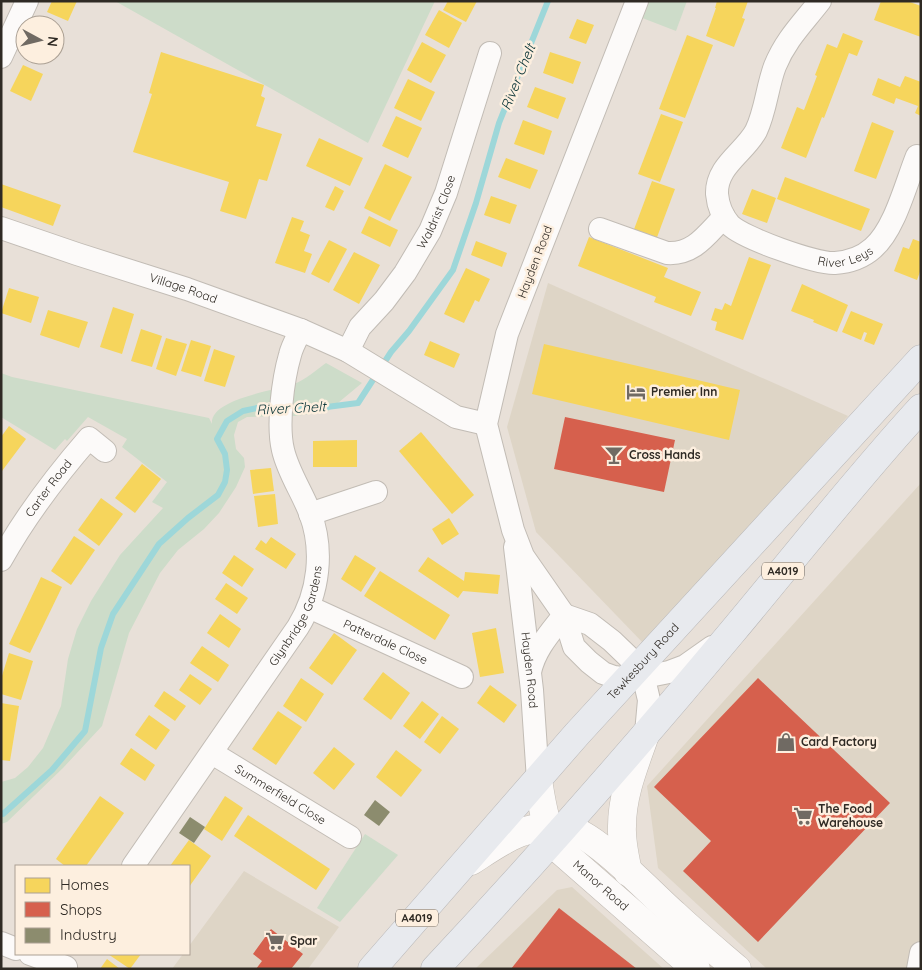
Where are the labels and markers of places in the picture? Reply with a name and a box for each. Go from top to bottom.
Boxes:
hotel icon: Premier Inn [625,381,647,403]
place label: Premier Inn [651,384,717,399]
bar icon: Cross Hands [603,444,625,466]
place label: Cross Hands [629,447,701,462]
shop icon: Card Factory [775,731,797,753]
place label: Card Factory [801,734,877,749]
place label: The Food Warehouse [818,801,883,830]
supermarket icon: The Food Warehouse [792,805,814,827]
supermarket icon: Spar [264,930,286,952]
place label: Spar [290,933,317,948]

